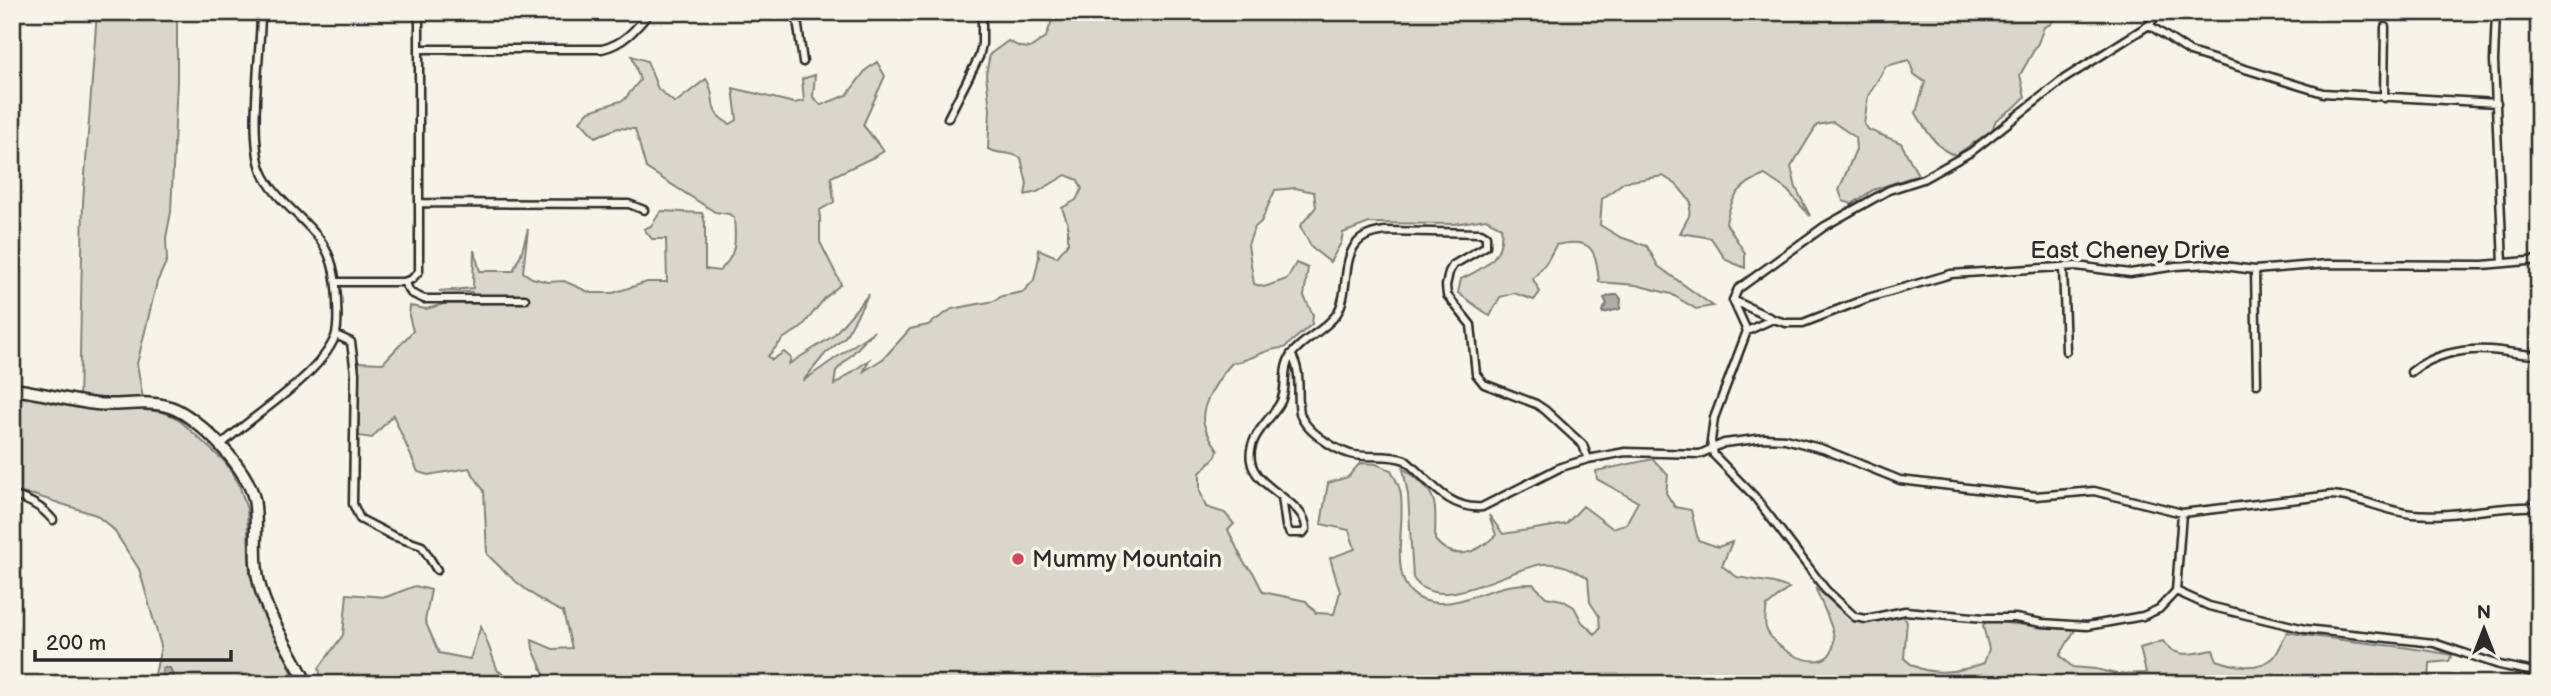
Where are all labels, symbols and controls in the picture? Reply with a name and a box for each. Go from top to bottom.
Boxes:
street label: East Cheney Drive [2030,236,2230,265]
place label: Mummy Mountain [1032,545,1222,574]
marker: Mummy Mountain [1010,551,1026,567]
north arrow [2450,594,2520,664]
text: N [2477,602,2491,625]
scale bar [35,619,231,663]
text: 200 m [46,631,106,656]

